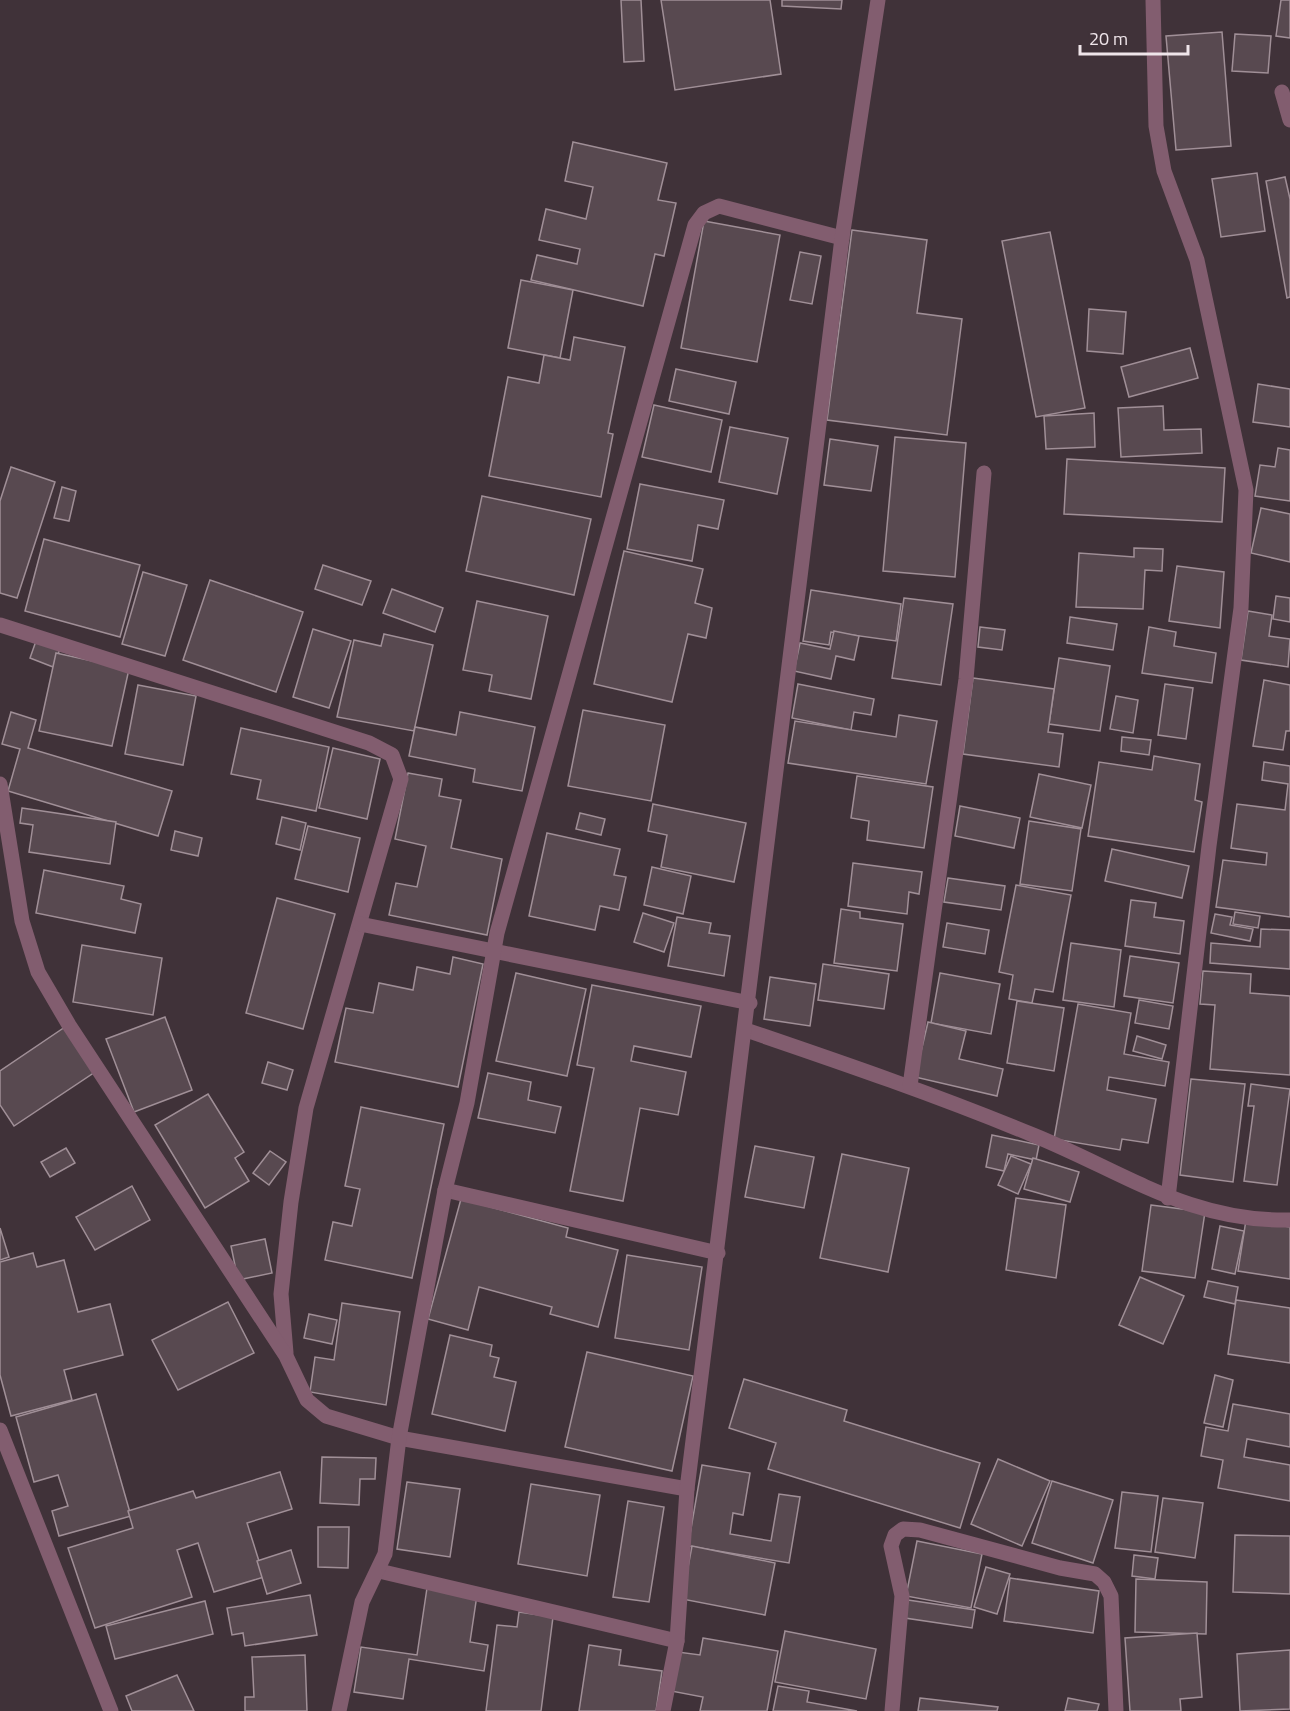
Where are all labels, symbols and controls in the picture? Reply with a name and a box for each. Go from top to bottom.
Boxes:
scale bar [1080,18,1188,56]
text: 20 m [1089,25,1128,52]

